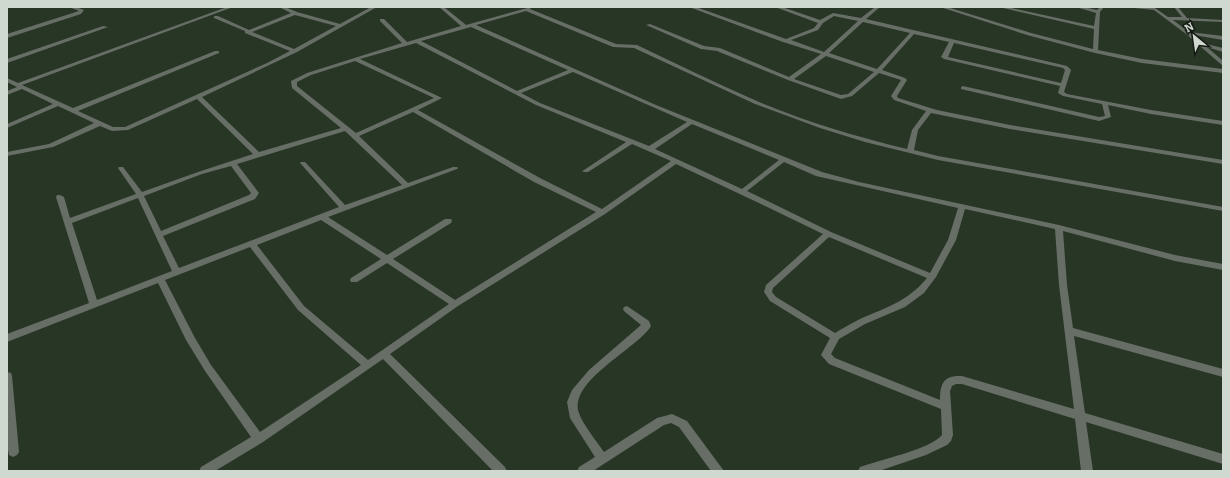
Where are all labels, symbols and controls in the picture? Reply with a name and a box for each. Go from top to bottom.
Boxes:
north arrow [1174,16,1214,56]
text: N [1183,20,1197,35]

